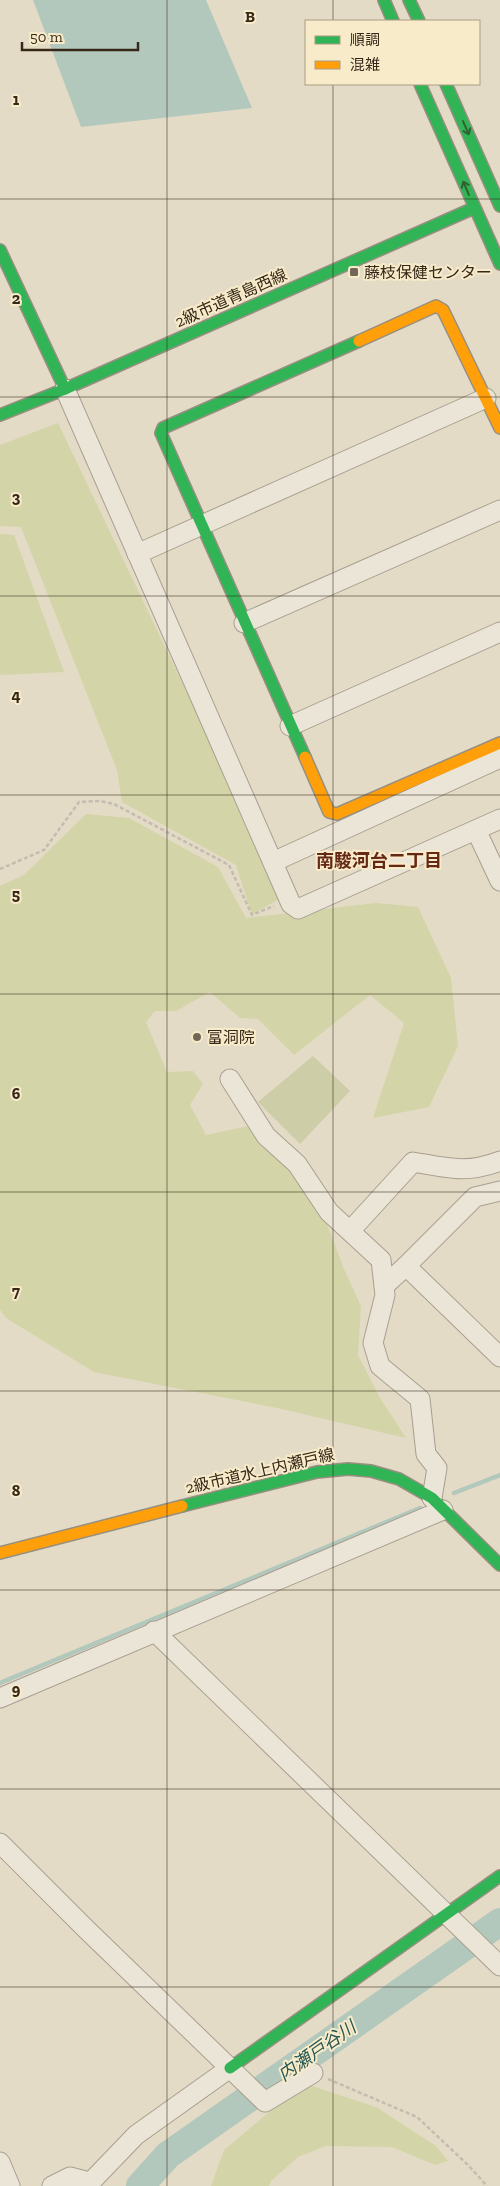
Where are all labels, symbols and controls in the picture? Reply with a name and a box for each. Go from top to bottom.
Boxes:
text: B [245,7,255,26]
scale bar [22,20,139,52]
legend [305,20,480,85]
text: 50 m [30,28,63,46]
text: 順調 [350,31,380,49]
text: 混雑 [350,56,380,74]
text: 1 [13,90,20,109]
one-way arrow [461,120,471,135]
one-way arrow [460,181,470,196]
place label: 藤枝保健センター [364,263,492,282]
street label: 2級市道青島西線 [172,265,290,331]
marker: 藤枝保健センター [348,266,360,278]
text: 2 [12,289,21,308]
text: 3 [12,488,21,507]
text: 4 [11,686,21,705]
district label: 南駿河台二丁目 [316,850,442,872]
text: 5 [12,885,20,904]
place label: 富洞院 [207,1028,255,1047]
marker: 富洞院 [191,1031,203,1043]
text: 6 [12,1084,21,1103]
text: 7 [12,1282,20,1301]
street label: 2級市道水上内瀬戸線 [184,1445,336,1497]
text: 8 [12,1481,21,1500]
text: 9 [12,1680,21,1699]
water label: 内瀬戸谷川 [274,2015,362,2086]

